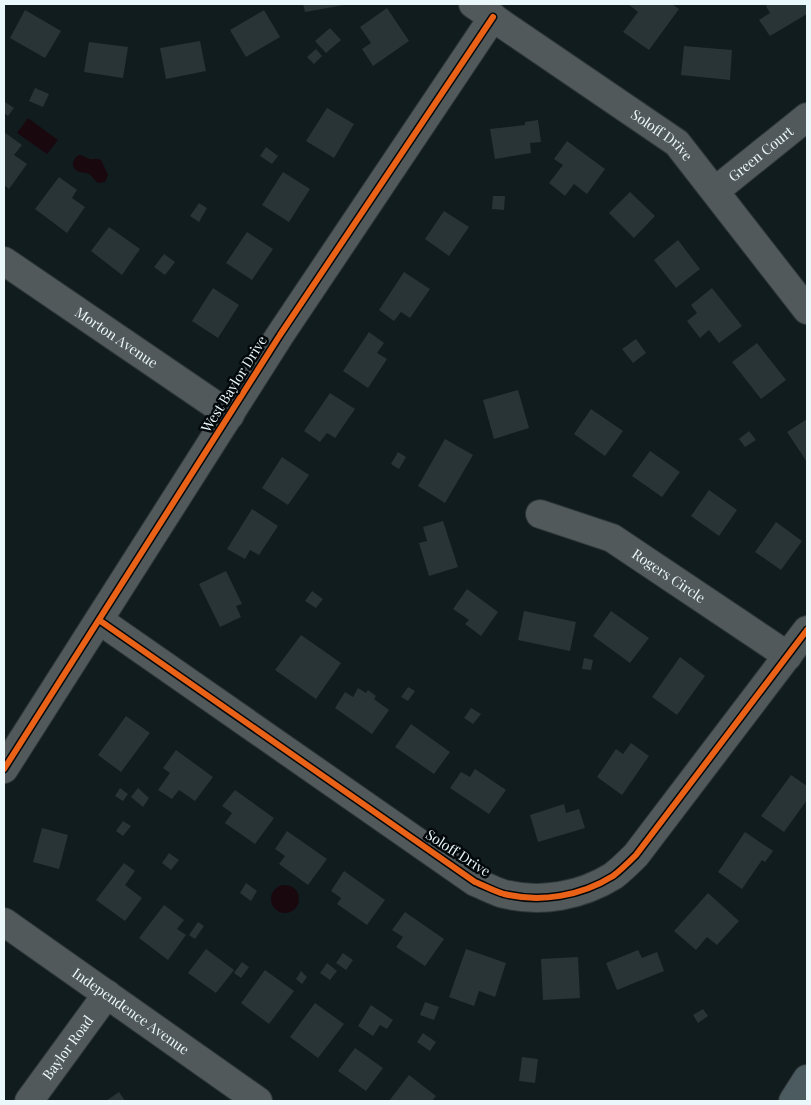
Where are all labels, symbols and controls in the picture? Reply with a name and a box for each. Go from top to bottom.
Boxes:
street label: Soloff Drive [628,105,697,164]
street label: Green Court [724,121,798,186]
street label: Morton Avenue [72,302,162,372]
street label: West Baylor Drive [196,332,271,437]
street label: Rogers Circle [628,544,709,607]
street label: Soloff Drive [422,825,494,881]
street label: Independence Avenue [69,963,193,1059]
street label: Baylor Road [38,1011,97,1083]

